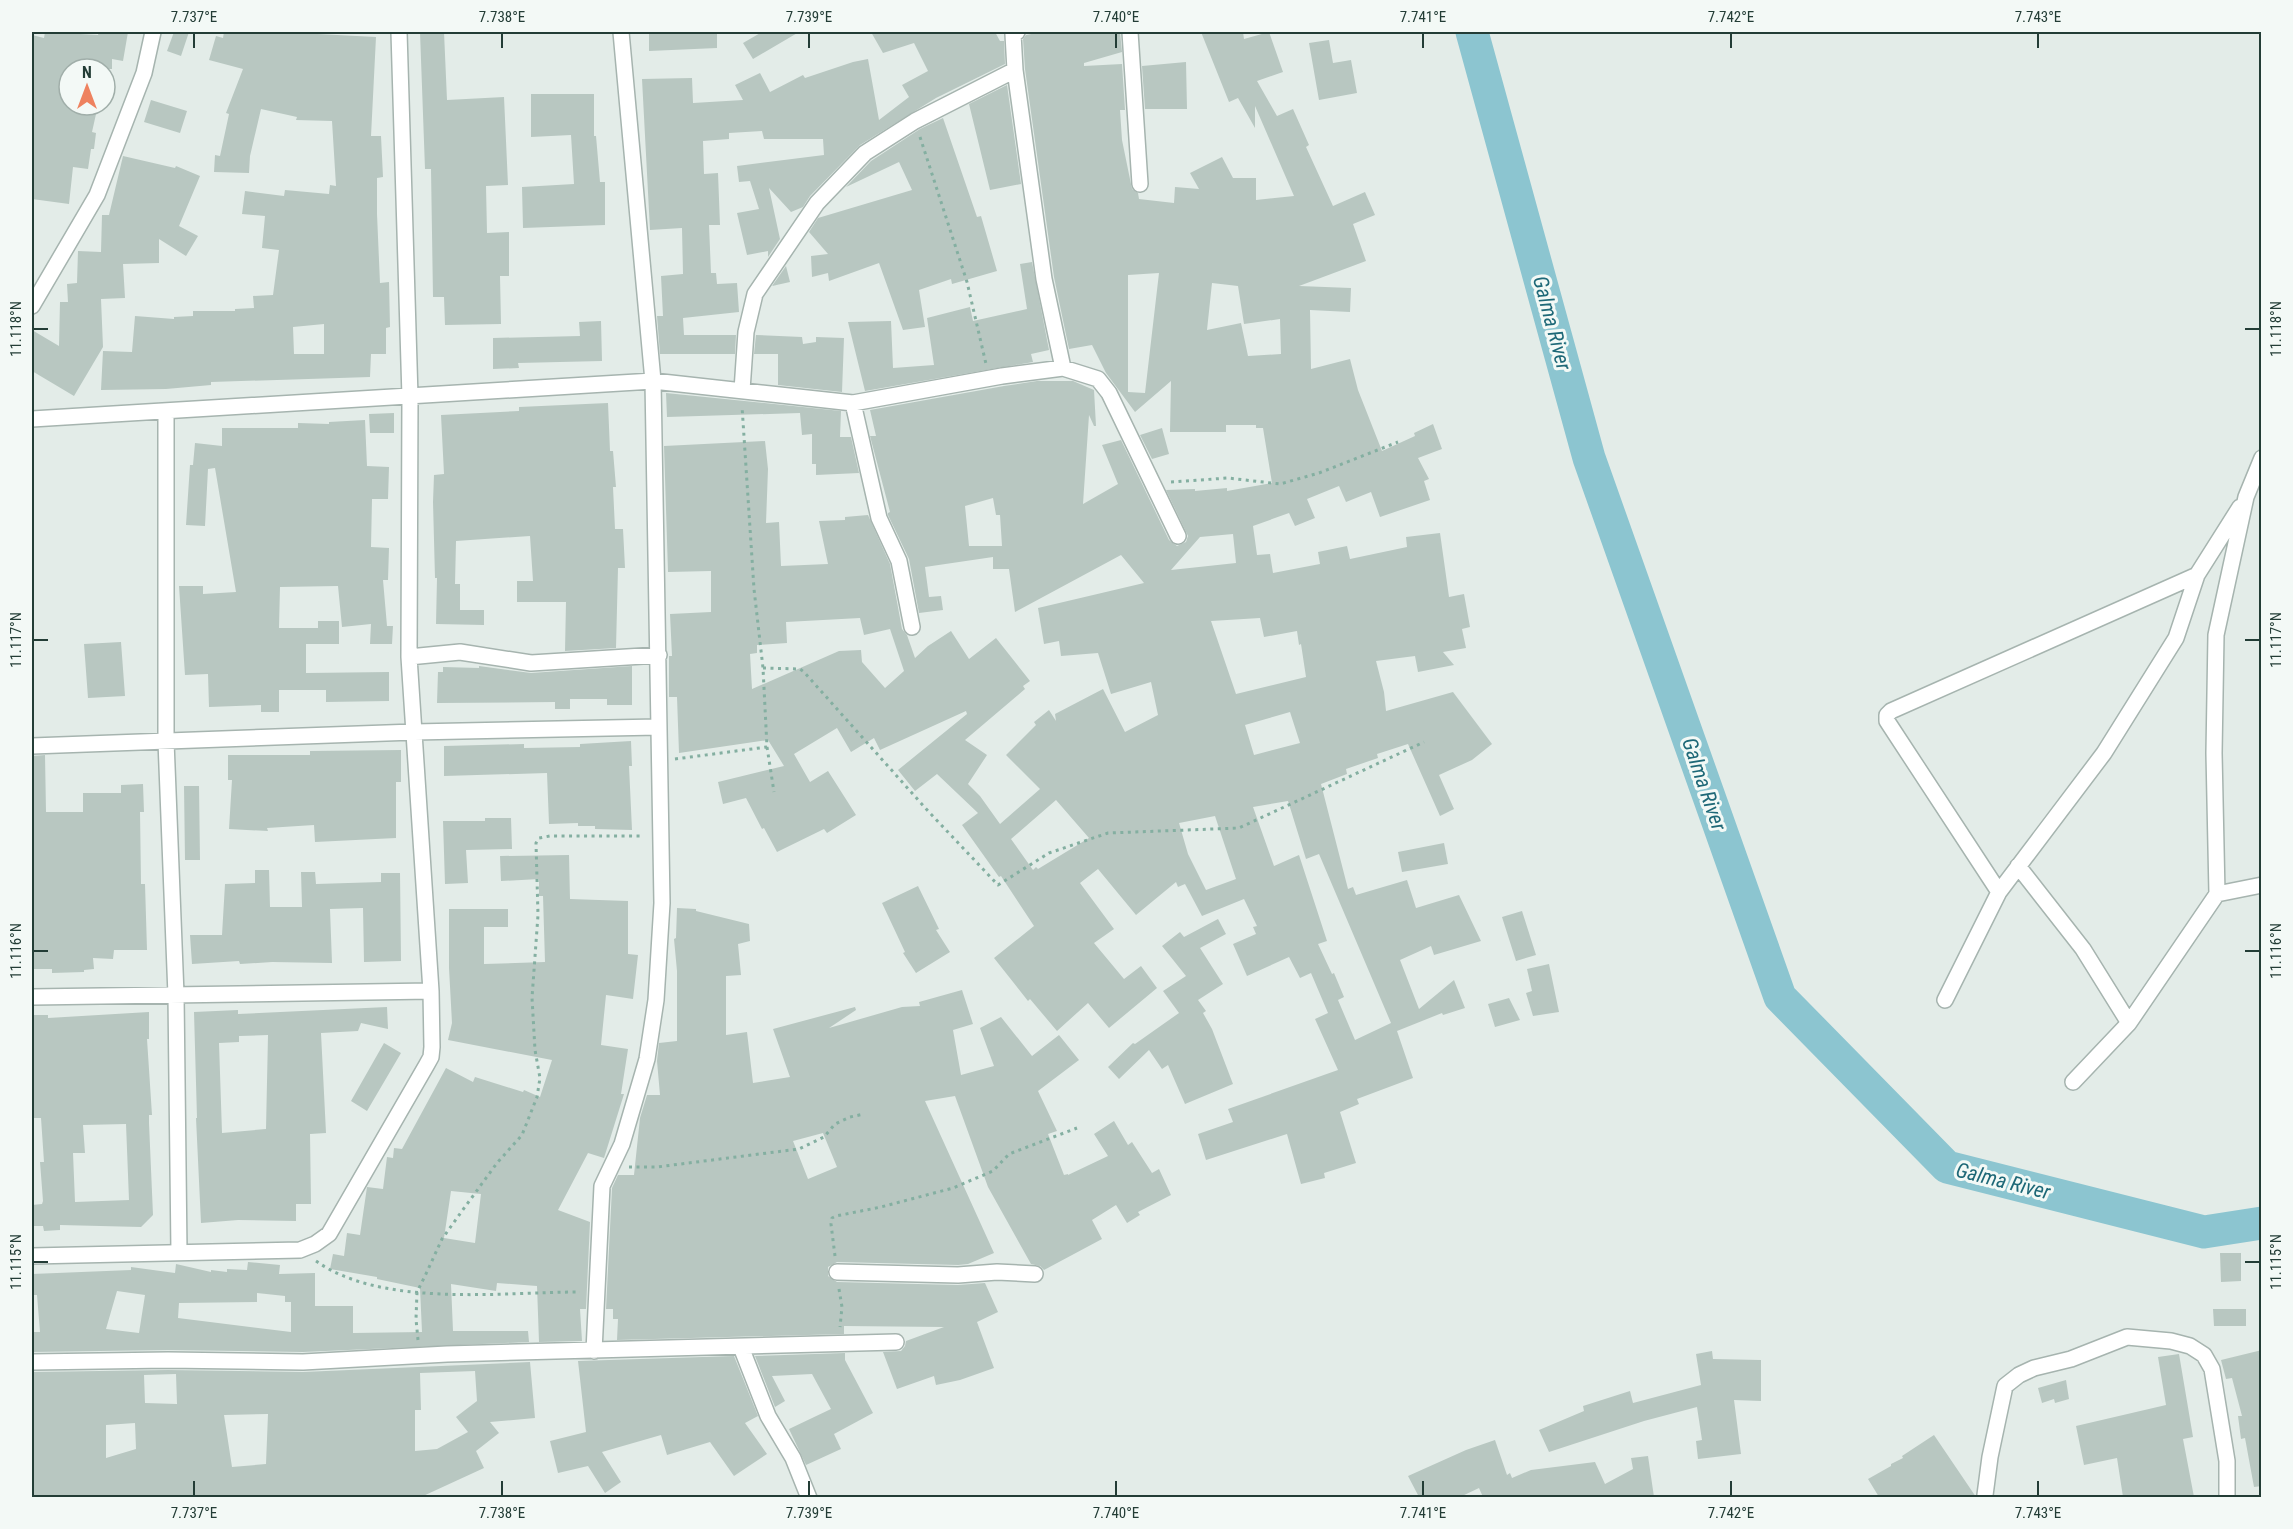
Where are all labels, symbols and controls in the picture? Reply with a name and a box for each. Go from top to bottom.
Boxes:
text: 7.737°E [171,8,217,26]
text: 7.738°E [479,8,525,26]
text: 7.739°E [786,8,832,26]
text: 7.740°E [1093,8,1139,26]
text: 7.741°E [1400,8,1446,26]
text: 7.742°E [1708,8,1754,26]
text: 7.743°E [2015,8,2061,26]
north arrow [57,57,117,117]
text: N [82,63,92,82]
water label: Galma River [1528,273,1576,373]
text: 11.118°N [7,301,25,357]
text: 11.118°N [2267,301,2285,357]
text: 11.117°N [7,612,25,668]
text: 11.117°N [2267,612,2285,668]
water label: Galma River [1677,735,1731,834]
text: 11.116°N [7,923,25,979]
text: 11.116°N [2267,923,2285,979]
water label: Galma River [1953,1158,2053,1204]
text: 11.115°N [7,1234,25,1290]
text: 11.115°N [2267,1234,2285,1290]
text: 7.737°E [171,1504,217,1522]
text: 7.738°E [479,1504,525,1522]
text: 7.739°E [786,1504,832,1522]
text: 7.740°E [1093,1504,1139,1522]
text: 7.741°E [1400,1504,1446,1522]
text: 7.742°E [1708,1504,1754,1522]
text: 7.743°E [2015,1504,2061,1522]

